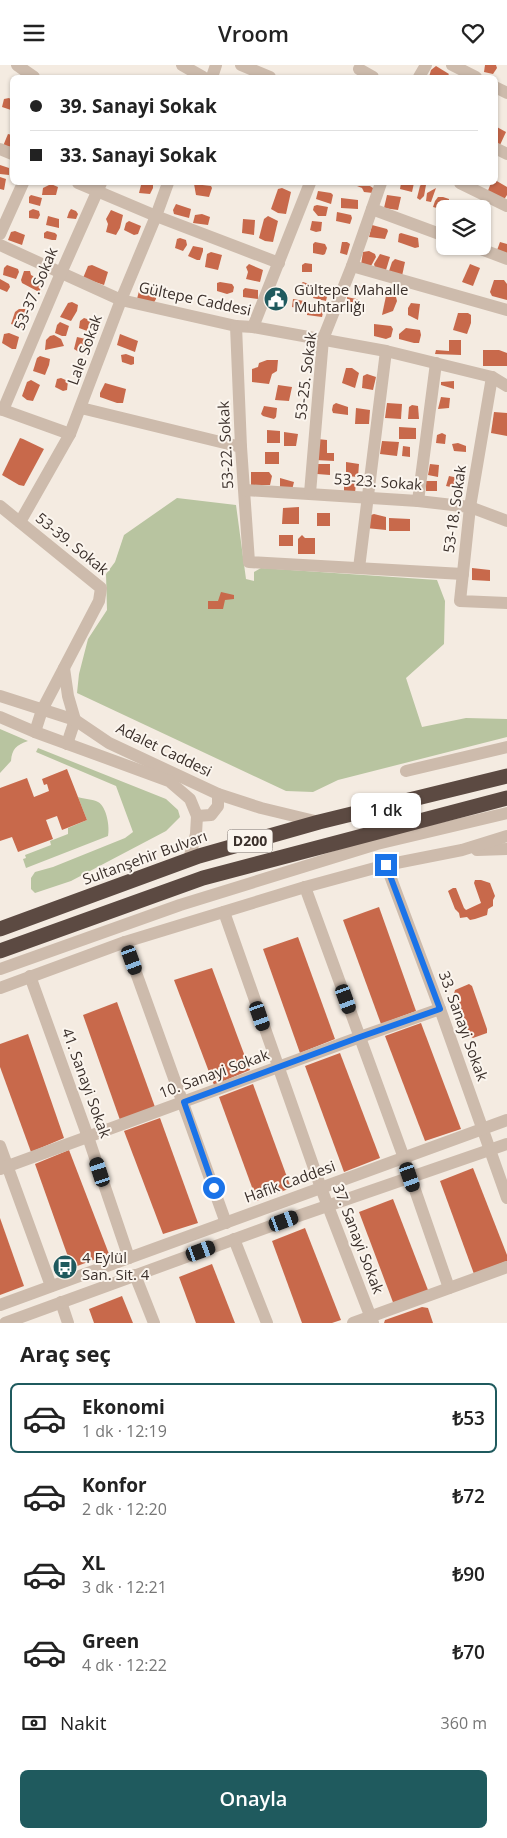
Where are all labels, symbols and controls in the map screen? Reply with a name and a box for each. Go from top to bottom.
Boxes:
text: Vroom [218,18,289,48]
icon: menu [20,19,48,47]
icon: heart [459,19,487,47]
text: 39. Sanayi Sokak [60,93,217,119]
text: 33. Sanayi Sokak [60,142,217,168]
map controls [436,200,491,255]
button: layers [436,200,491,255]
street label: 53-37. Sokak [9,244,62,333]
street label: Gültepe Caddesi [137,276,253,320]
place label: Gültepe Mahalle Muhtarlığı [294,279,409,316]
public building icon: Gültepe Mahalle Muhtarlığı [263,286,289,312]
street label: Lale Sokak [62,312,106,388]
street label: 53-25. Sokak [290,331,320,421]
street label: 53-22. Sokak [213,400,237,490]
street label: 53-18. Sokak [438,464,470,554]
street label: 53-23. Sokak [333,468,423,494]
street label: 53-39. Sokak [32,508,113,579]
street label: Adalet Caddesi [113,717,216,781]
callout: 1 dk [351,793,421,827]
text: 1 dk [370,799,402,821]
street label: Sultanşehir Bulvarı [80,825,210,889]
road number: D200 [228,829,272,853]
route end [375,854,397,876]
car [119,943,144,977]
street label: 33. Sanayi Sokak [435,968,493,1084]
car [333,982,358,1016]
car [248,999,271,1033]
street label: 41. Sanayi Sokak [58,1025,116,1141]
street label: 10. Sanayi Sokak [156,1044,272,1102]
car [88,1155,111,1189]
street label: Hafik Caddesi [241,1155,338,1207]
car [398,1160,421,1194]
route start [203,1177,225,1199]
street label: 37. Sanayi Sokak [329,1181,389,1296]
car [267,1209,300,1233]
car [184,1239,217,1263]
place label: 4 Eylül San. Sit. 4 [82,1247,150,1284]
bus stop icon: 4 Eylül San. Sit. 4 [52,1254,78,1280]
text: Araç seç [20,1338,111,1368]
text: Ekonomi [82,1394,165,1420]
icon: car [22,1396,67,1441]
text: ₺53 [452,1405,485,1431]
text: 1 dk · 12:19 [82,1420,167,1442]
text: Konfor [82,1472,147,1498]
icon: car [22,1474,67,1519]
text: ₺72 [452,1483,485,1509]
text: 2 dk · 12:20 [82,1498,167,1520]
text: XL [82,1550,105,1576]
icon: car [22,1552,67,1597]
text: ₺90 [452,1561,485,1587]
text: 3 dk · 12:21 [82,1576,167,1598]
text: Green [82,1628,139,1654]
icon: car [22,1630,67,1675]
text: ₺70 [452,1639,485,1665]
text: 4 dk · 12:22 [82,1654,167,1676]
icon: cash [20,1709,48,1737]
text: Nakit [60,1710,106,1736]
text: 360 m [441,1712,487,1734]
button: Onayla [20,1770,487,1828]

